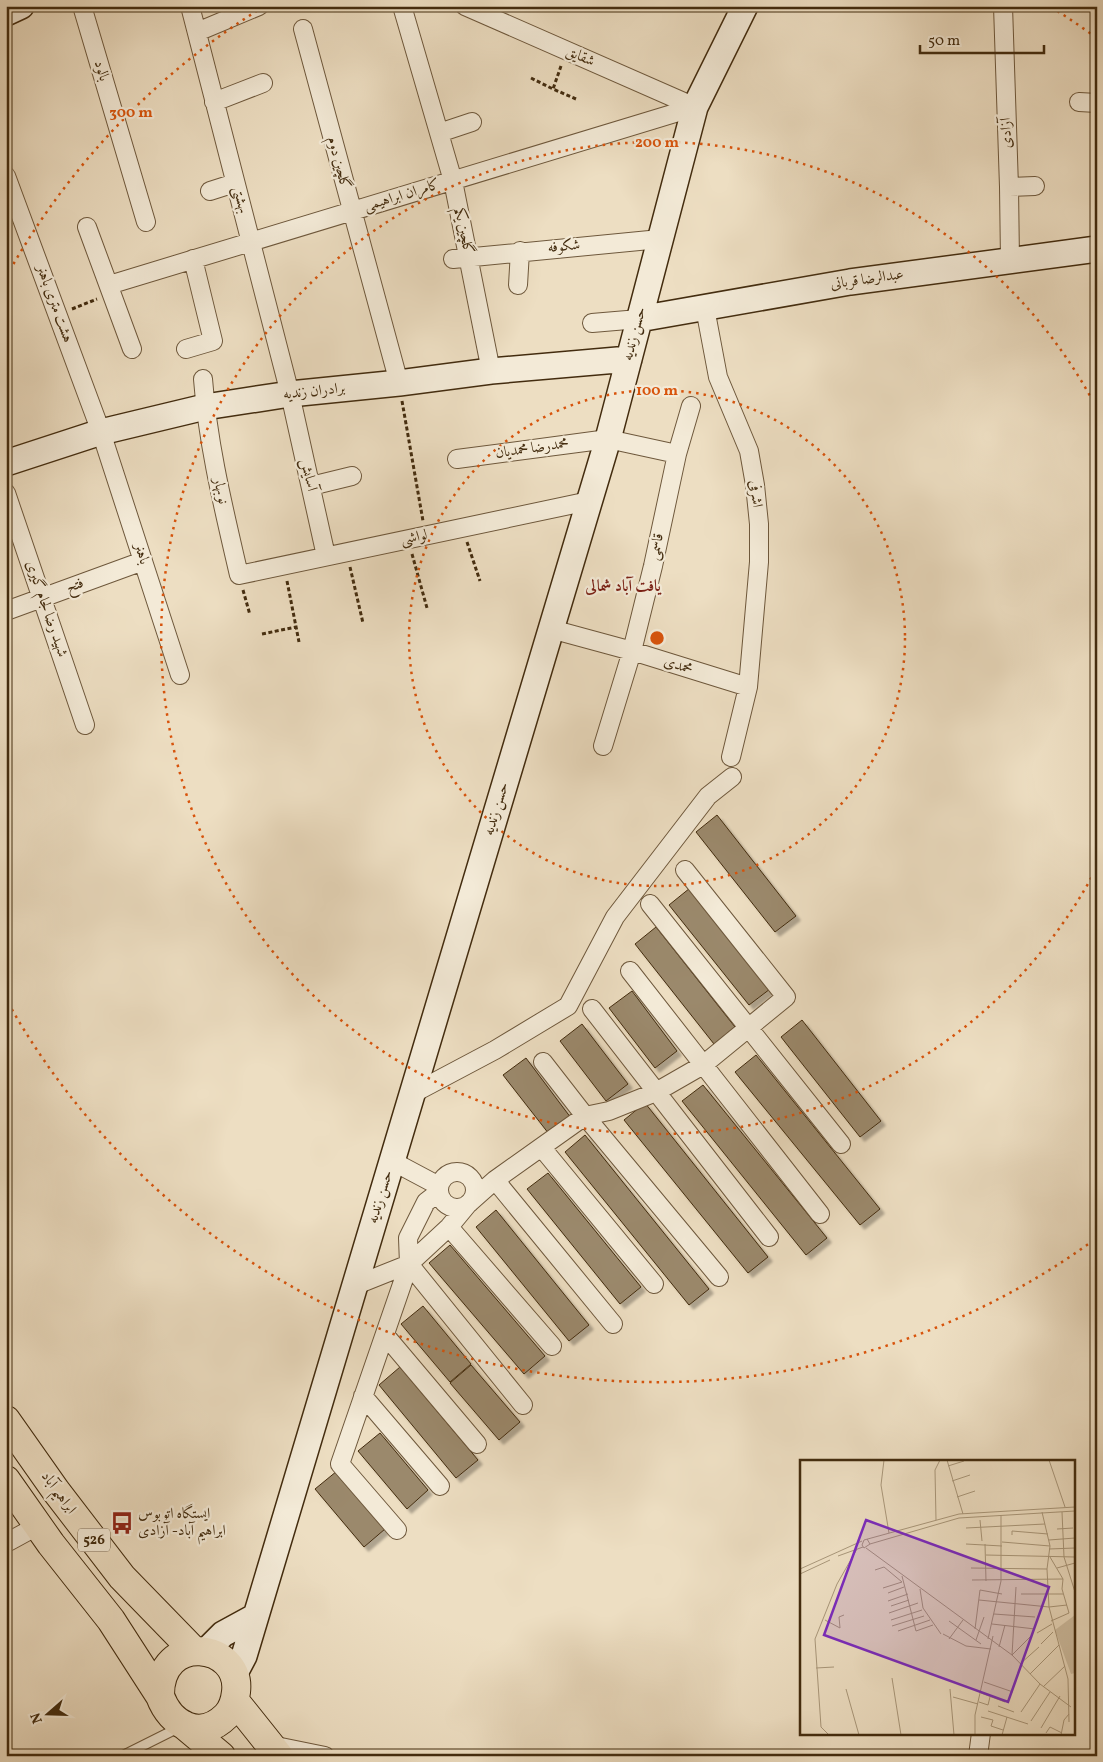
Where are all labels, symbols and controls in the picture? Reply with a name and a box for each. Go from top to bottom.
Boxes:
scale bar [920,22,1044,54]
text: 50 m [928,31,960,52]
street label: شقایق [562,42,598,72]
street label: بالود [88,58,114,84]
text: 300 m [109,103,153,124]
street label: آزادی [996,116,1018,149]
text: 200 m [635,133,679,154]
street label: گلچین دوم [320,134,355,192]
street label: کامران ابراهیمی [361,174,443,218]
street label: بهشتی [226,184,254,216]
street label: گلچین یکم [446,206,478,257]
street label: شکوفه [547,235,581,259]
street label: هشت متری باهنر [30,260,78,346]
street label: عبدالرضا قربانی [829,264,905,296]
street label: حسن زندیه [618,305,652,363]
street label: برادران زندیه [282,378,346,406]
text: 100 m [636,381,679,402]
street label: محمدرضا محمدیان [494,433,570,465]
street label: آسایش [294,457,322,495]
street label: نوبهار [207,474,233,506]
street label: اشرفی [743,479,767,509]
street label: لواشی [399,525,429,551]
street label: قاسمی [644,532,670,562]
street label: باهنر [127,539,154,568]
street label: شهید رضا لجام گیری [19,558,72,660]
street label: فتح [63,573,88,601]
district label: یافت آباد شمالی [584,576,662,598]
centre of rings [648,629,666,647]
street label: محمدی [661,652,695,680]
street label: حسن زندیه [479,780,515,838]
street label: حسن زندیه [363,1168,399,1226]
inset map [800,1460,1076,1734]
street label: ابراهیم آباد [33,1467,81,1520]
place label: ایستگاه اتوبوس ابراهیم آباد- آزادی [138,1503,226,1545]
bus stop icon: ایستگاه اتوبوس ابراهیم آباد- آزادی [109,1510,135,1536]
road number: 526 [78,1528,110,1552]
north arrow [22,1690,72,1740]
text: N [27,1710,48,1726]

